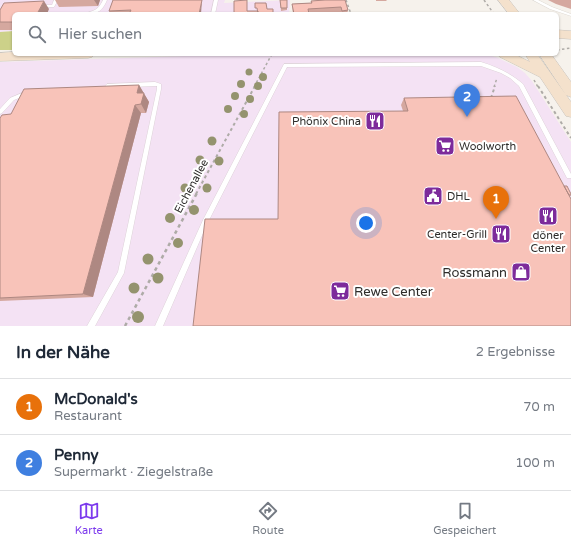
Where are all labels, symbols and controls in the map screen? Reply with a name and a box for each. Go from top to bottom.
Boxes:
search box [12,12,559,56]
icon: search [26,23,48,45]
text: Hier suchen [58,25,142,43]
pin: 2 [454,84,480,117]
restaurant icon: Phönix China [364,110,386,132]
place label: Phönix China [292,115,361,128]
supermarket icon: Woolworth [434,135,456,157]
place label: Woolworth [459,140,516,153]
street label: Eichenallee [172,157,211,215]
public building icon: DHL [422,185,444,207]
pin: 1 [483,186,509,219]
place label: DHL [447,190,471,203]
restaurant icon: döner Center [537,205,559,227]
your location [356,213,376,233]
restaurant icon: Center-Grill [490,223,512,245]
place label: Center-Grill [427,228,487,241]
place label: döner Center [531,229,566,255]
shop icon: Rossmann [510,261,532,283]
place label: Rossmann [442,265,507,281]
supermarket icon: Rewe Center [329,280,351,302]
place label: Rewe Center [354,284,433,300]
text: In der Nähe [16,342,110,363]
text: 2 Ergebnisse [476,344,555,360]
text: McDonald's [54,390,138,408]
text: 1 [25,399,33,415]
text: 70 m [523,399,555,415]
text: Restaurant [54,408,122,424]
text: Penny [54,446,99,464]
text: 2 [25,455,33,471]
text: 100 m [515,455,555,471]
text: Supermarkt · Ziegelstraße [54,464,213,480]
tab: Karte [75,500,103,537]
tab: Route [252,500,284,537]
tab: Gespeichert [433,500,496,537]

